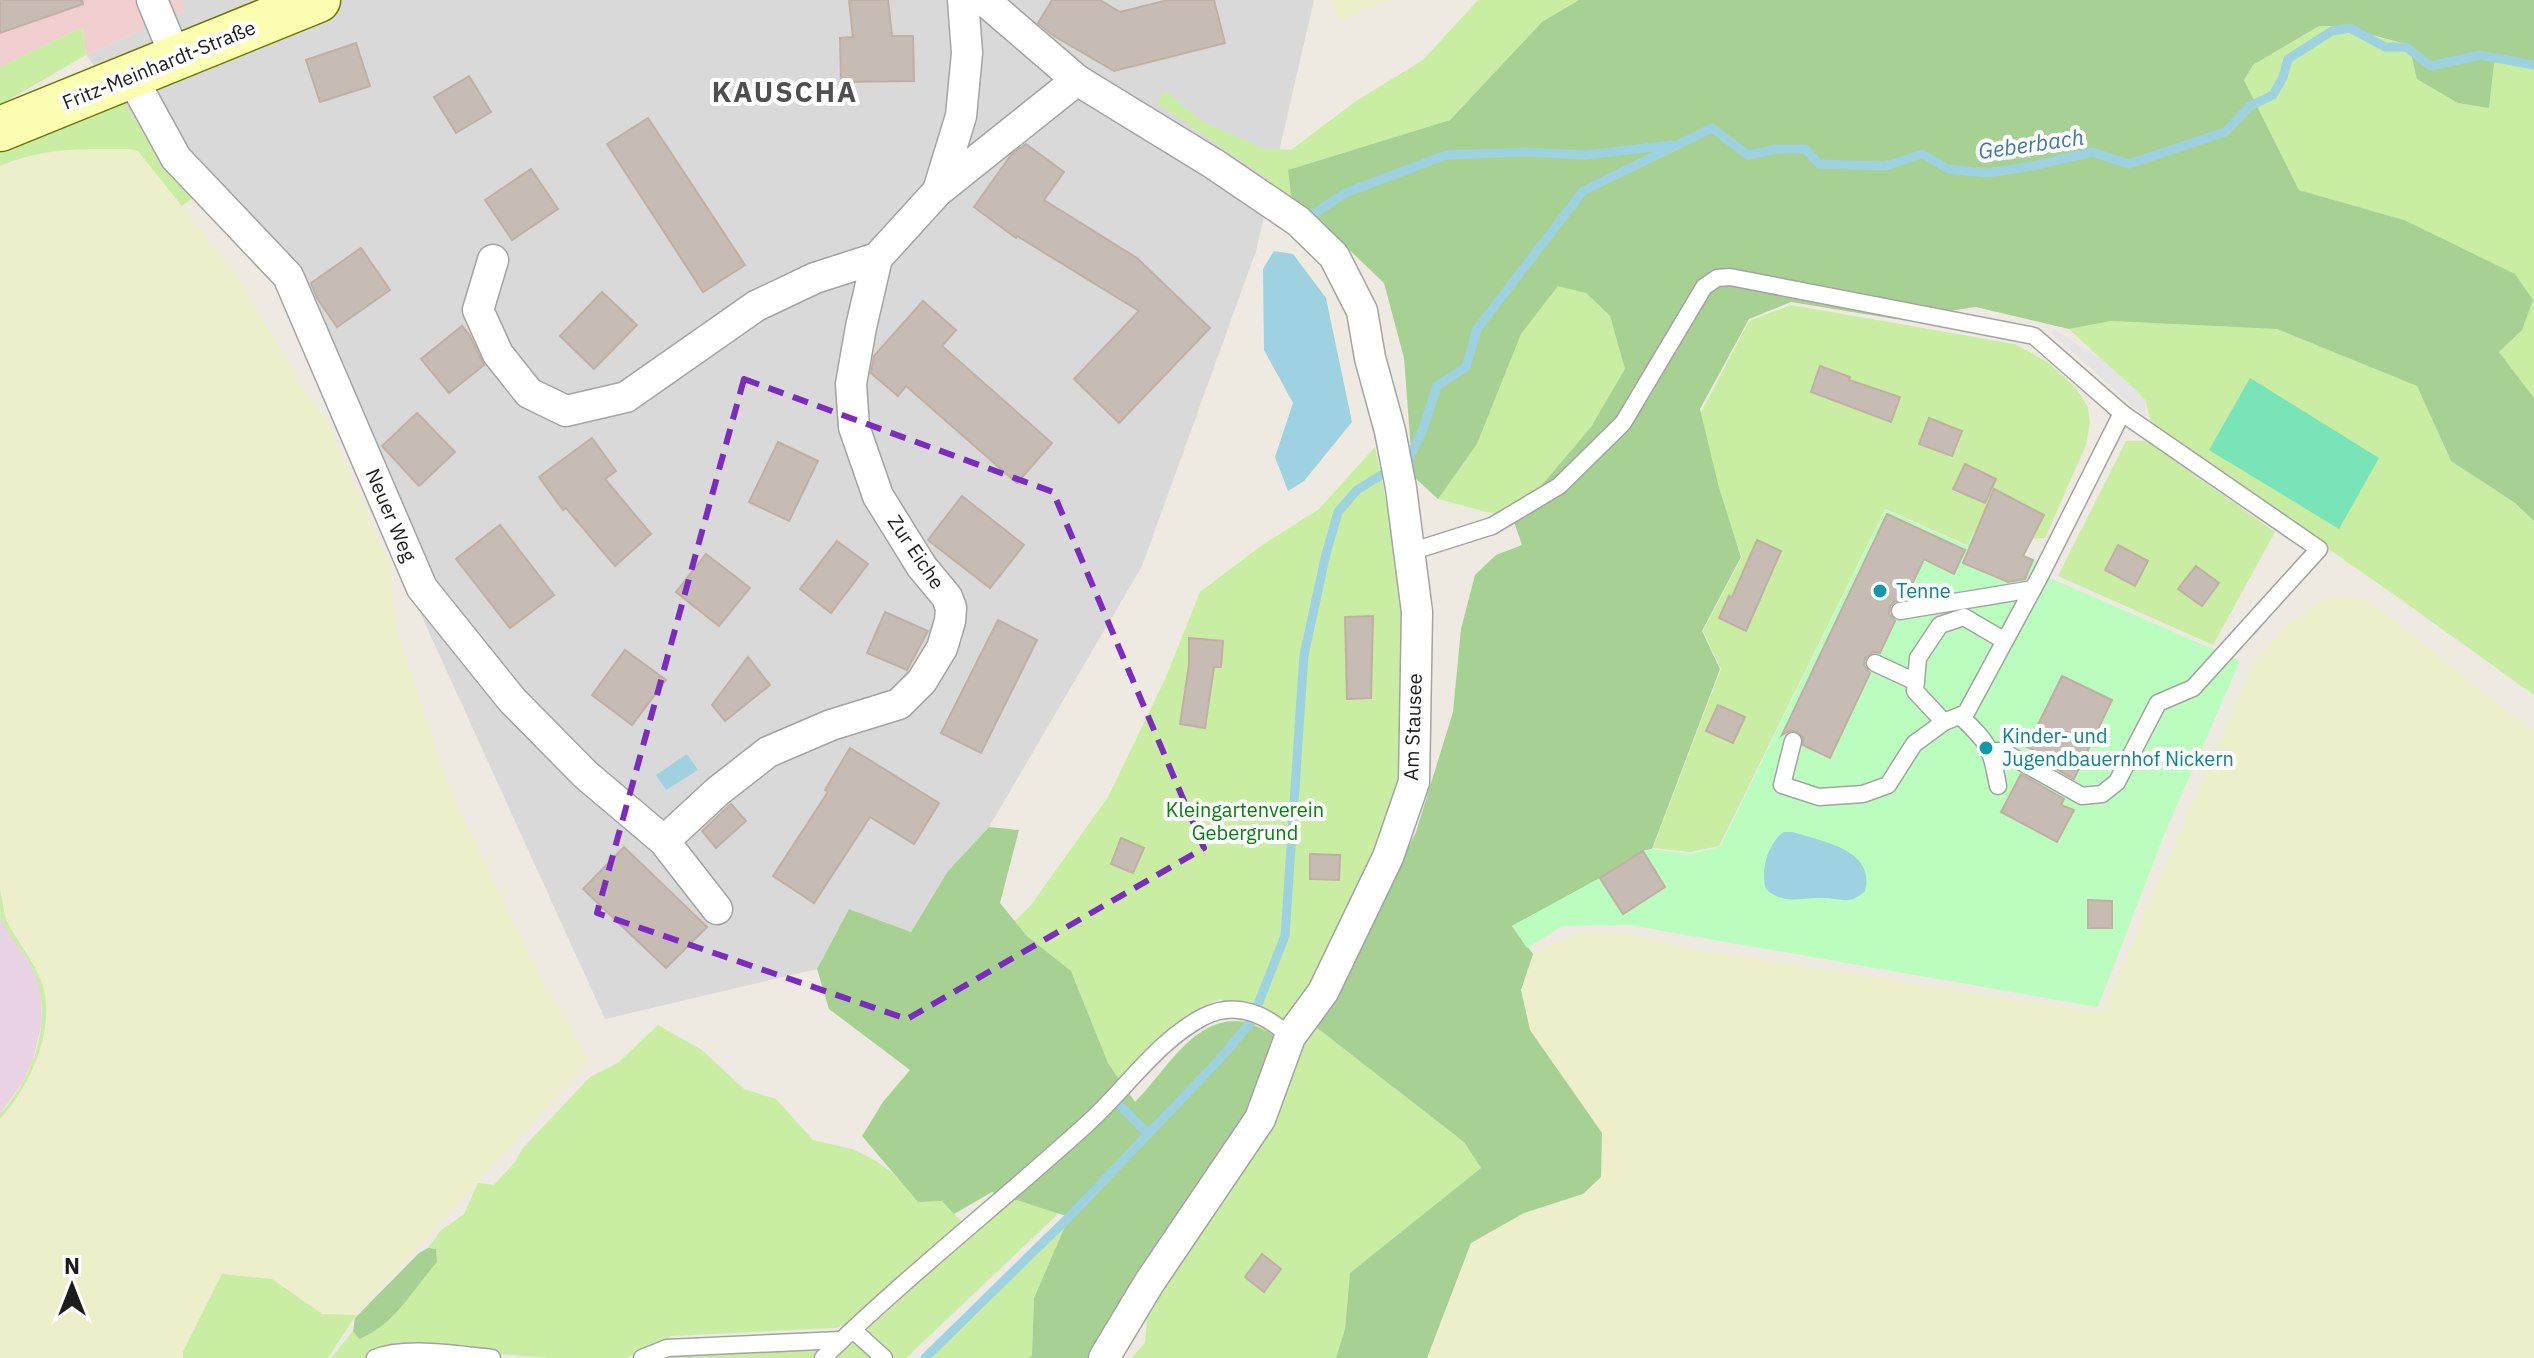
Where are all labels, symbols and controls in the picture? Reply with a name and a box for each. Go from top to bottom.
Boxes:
street label: Fritz-Meinhardt-Straße [58,13,259,116]
district label: KAUSCHA [712,73,858,110]
water label: Geberbach [1976,122,2086,165]
street label: Neuer Weg [360,464,423,566]
street label: Zur Eiche [882,509,951,594]
place label: Tenne [1896,577,1951,604]
marker: Tenne [1871,582,1889,600]
street label: Am Stausee [1397,673,1428,781]
place label: Kinder- und Jugendbauernhof Nickern [2002,722,2234,772]
marker: Kinder- und Jugendbauernhof Nickern [1977,739,1995,757]
park label: Kleingartenverein Gebergrund [1166,796,1324,846]
north arrow [32,1246,112,1326]
text: N [64,1251,80,1280]

